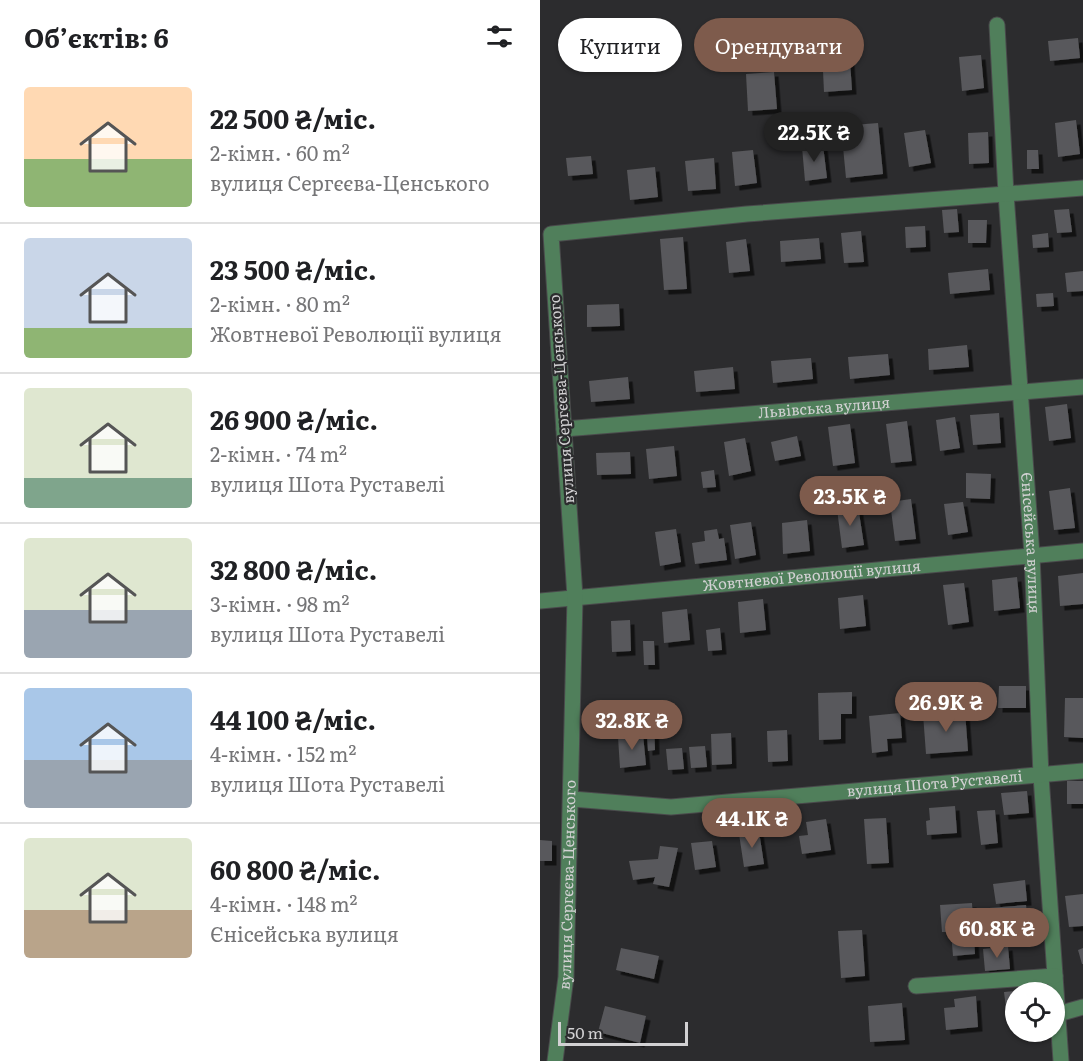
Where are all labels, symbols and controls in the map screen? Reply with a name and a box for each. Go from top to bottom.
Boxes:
text: Об’єктів: 6 [24,17,169,56]
chip: Купити [558,18,682,72]
chip: Орендувати [694,18,864,72]
icon: filters [483,20,516,53]
text: 22 500 ₴/міс. [210,98,376,137]
icon: home [72,111,144,183]
pin: 22.5K ₴ [759,112,869,163]
text: 22.5K ₴ [778,116,850,146]
text: 2-кімн. · 60 m² [210,137,350,167]
text: вулиця Сергєєва-Ценського [210,167,489,197]
text: 23 500 ₴/міс. [210,249,377,288]
icon: home [72,262,144,334]
text: 2-кімн. · 80 m² [210,288,350,318]
street label: вулиця Сергєєва-Ценського [542,294,579,504]
text: Жовтневої Революції вулиця [210,318,501,348]
street label: Львівська вулиця [757,390,891,423]
text: 26 900 ₴/міс. [210,399,378,438]
icon: home [72,412,144,484]
text: 2-кімн. · 74 m² [210,438,347,468]
text: вулиця Шота Руставелі [210,468,445,498]
street label: Єнісейська вулиця [1016,471,1047,614]
pin: 23.5K ₴ [795,476,905,527]
text: 23.5K ₴ [814,480,886,510]
text: 32 800 ₴/міс. [210,549,377,588]
street label: Жовтневої Революції вулиця [702,553,922,596]
icon: home [72,562,144,634]
text: 3-кімн. · 98 m² [210,588,349,618]
text: вулиця Шота Руставелі [210,618,445,648]
pin: 26.9K ₴ [891,682,1001,733]
text: 26.9K ₴ [909,686,983,716]
text: 44 100 ₴/міс. [210,699,376,738]
pin: 32.8K ₴ [577,700,687,751]
text: 32.8K ₴ [595,704,669,734]
icon: home [72,712,144,784]
text: 4-кімн. · 152 m² [210,738,356,768]
street label: вулиця Шота Руставелі [846,763,1023,802]
text: вулиця Шота Руставелі [210,768,445,798]
street label: вулиця Сергєєва-Ценського [551,779,581,991]
pin: 44.1K ₴ [697,798,807,849]
text: 44.1K ₴ [716,802,788,832]
text: 60 800 ₴/міс. [210,849,380,888]
icon: home [72,862,144,934]
text: 4-кімн. · 148 m² [210,888,358,918]
pin: 60.8K ₴ [942,908,1052,959]
text: 60.8K ₴ [959,912,1035,942]
text: Єнісейська вулиця [210,918,399,948]
map controls [1005,982,1065,1042]
button: locate [1005,982,1065,1042]
scale bar [558,1019,688,1046]
text: 50 m [567,1020,603,1044]

